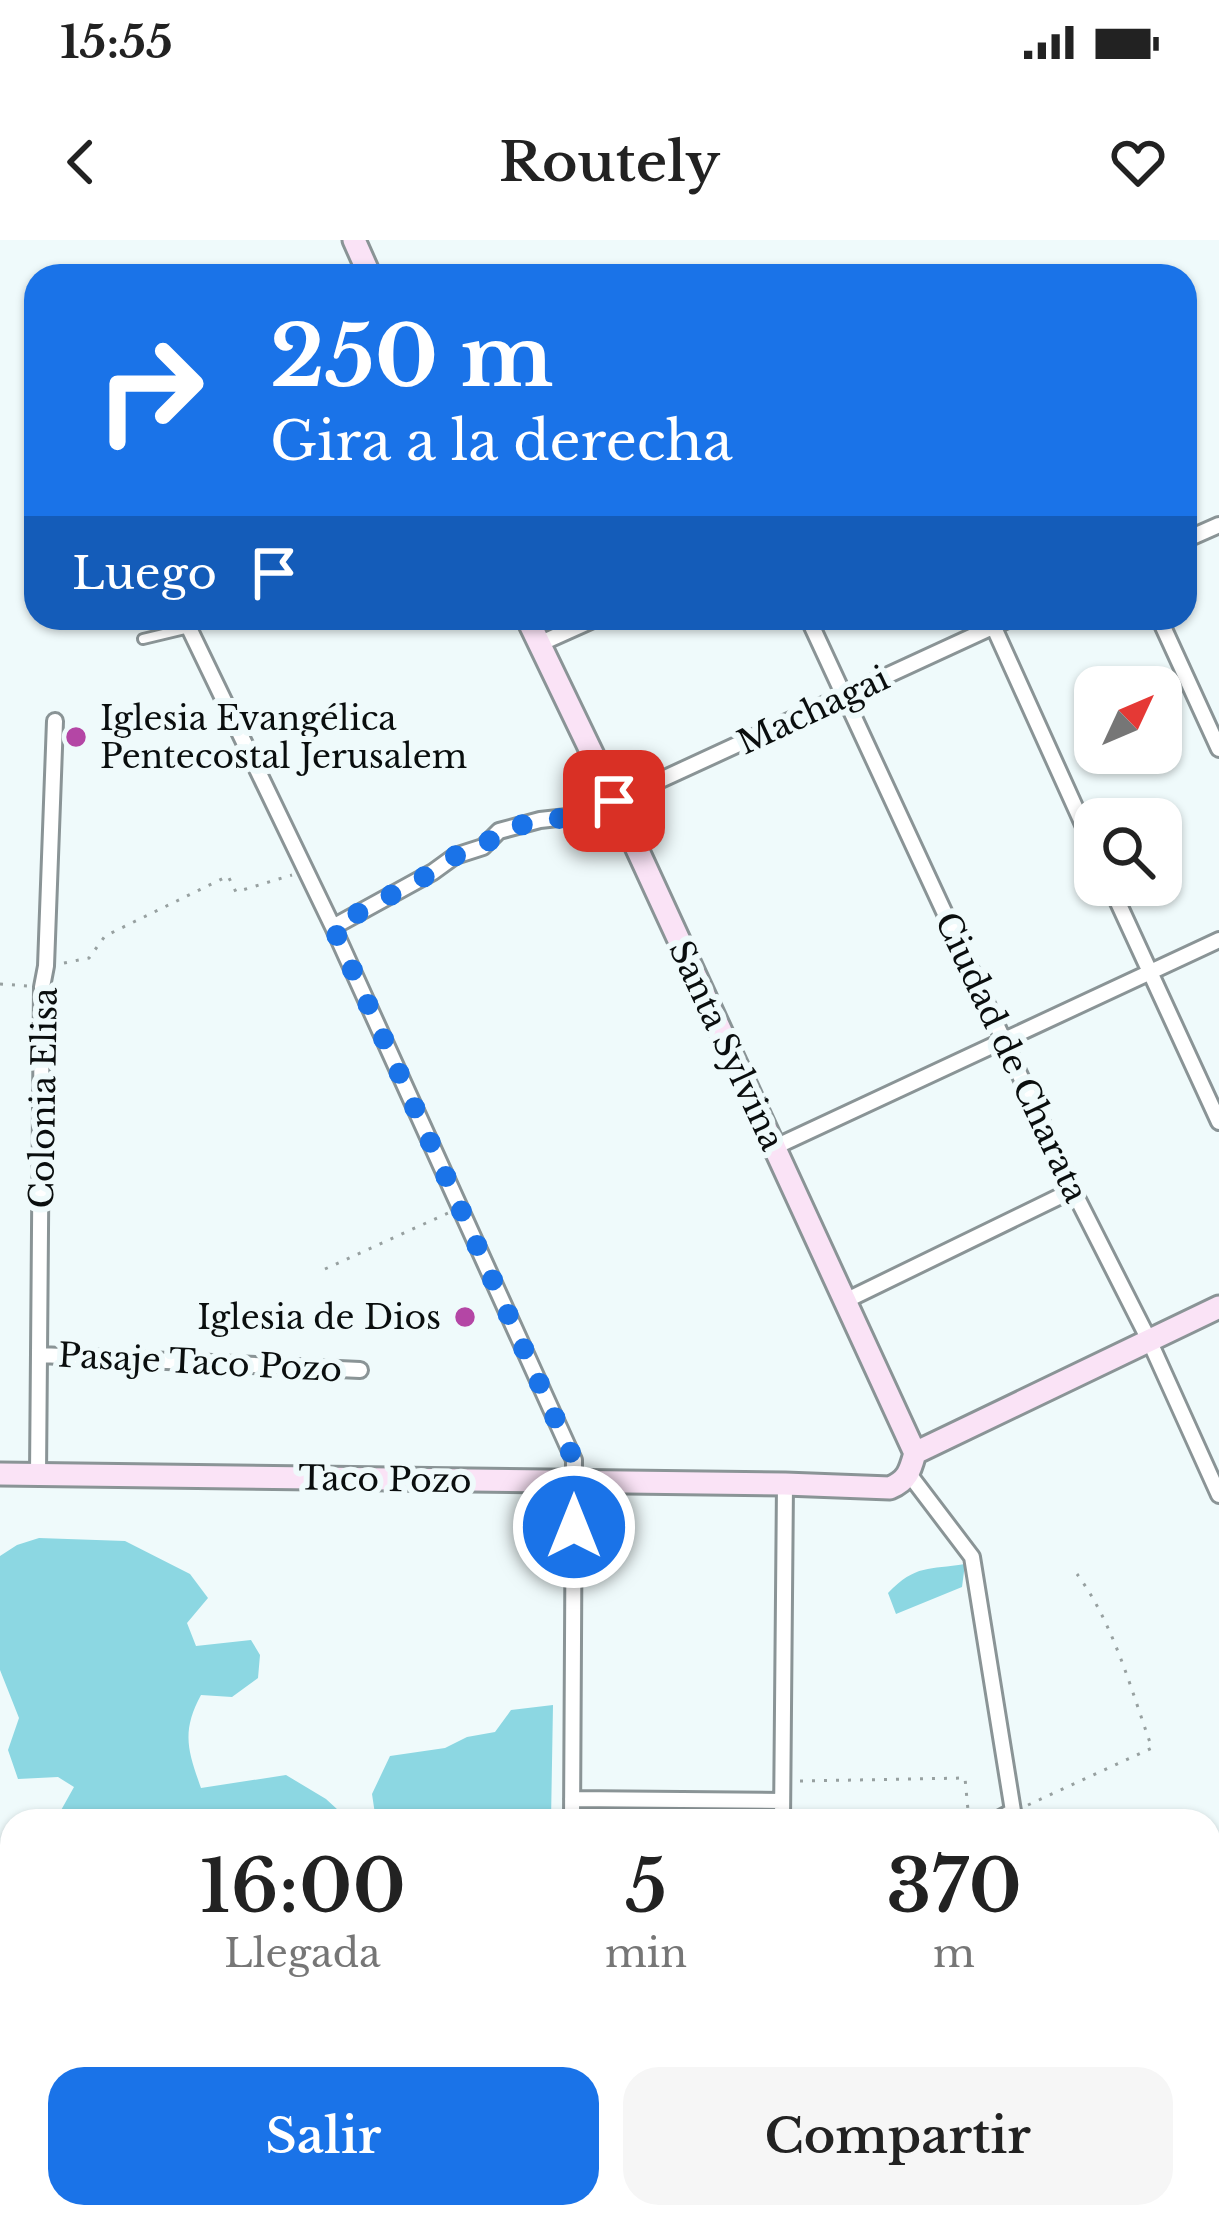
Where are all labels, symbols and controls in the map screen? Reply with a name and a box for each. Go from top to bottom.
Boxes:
text: 15:55 [60,14,173,70]
icon: back [48,129,114,195]
text: Routely [499,129,720,196]
icon: heart [1105,129,1171,195]
text: 250 m [270,305,553,409]
icon: right [72,312,228,468]
text: Gira a la derecha [270,408,733,475]
icon: arrive [241,540,307,606]
text: Luego [72,545,217,601]
street label: Machagai [731,658,895,763]
north arrow [1074,666,1182,774]
map controls [1074,666,1182,906]
place label: Iglesia Evangélica Pentecostal Jerusalem [100,698,467,777]
marker: Iglesia Evangélica Pentecostal Jerusalem [63,724,89,750]
pin [563,750,665,852]
icon: arrive [581,768,647,834]
button: search [1074,798,1182,906]
street label: Ciudad de Charata [926,906,1097,1209]
street label: Santa Sylvina [660,934,793,1157]
street label: Colonia Elisa [21,986,66,1209]
place label: Iglesia de Dios [197,1297,441,1338]
marker: Iglesia de Dios [452,1304,478,1330]
street label: Pasaje Taco Pozo [57,1335,343,1390]
street label: Taco Pozo [298,1457,472,1502]
position arrow [511,1464,637,1590]
text: 16:00 [199,1842,406,1931]
text: 5 [625,1842,667,1931]
text: 370 [886,1842,1022,1931]
text: Llegada [224,1929,381,1978]
text: min [605,1929,687,1978]
text: m [933,1929,975,1978]
button: Salir [48,2067,599,2205]
button: Compartir [623,2067,1173,2205]

